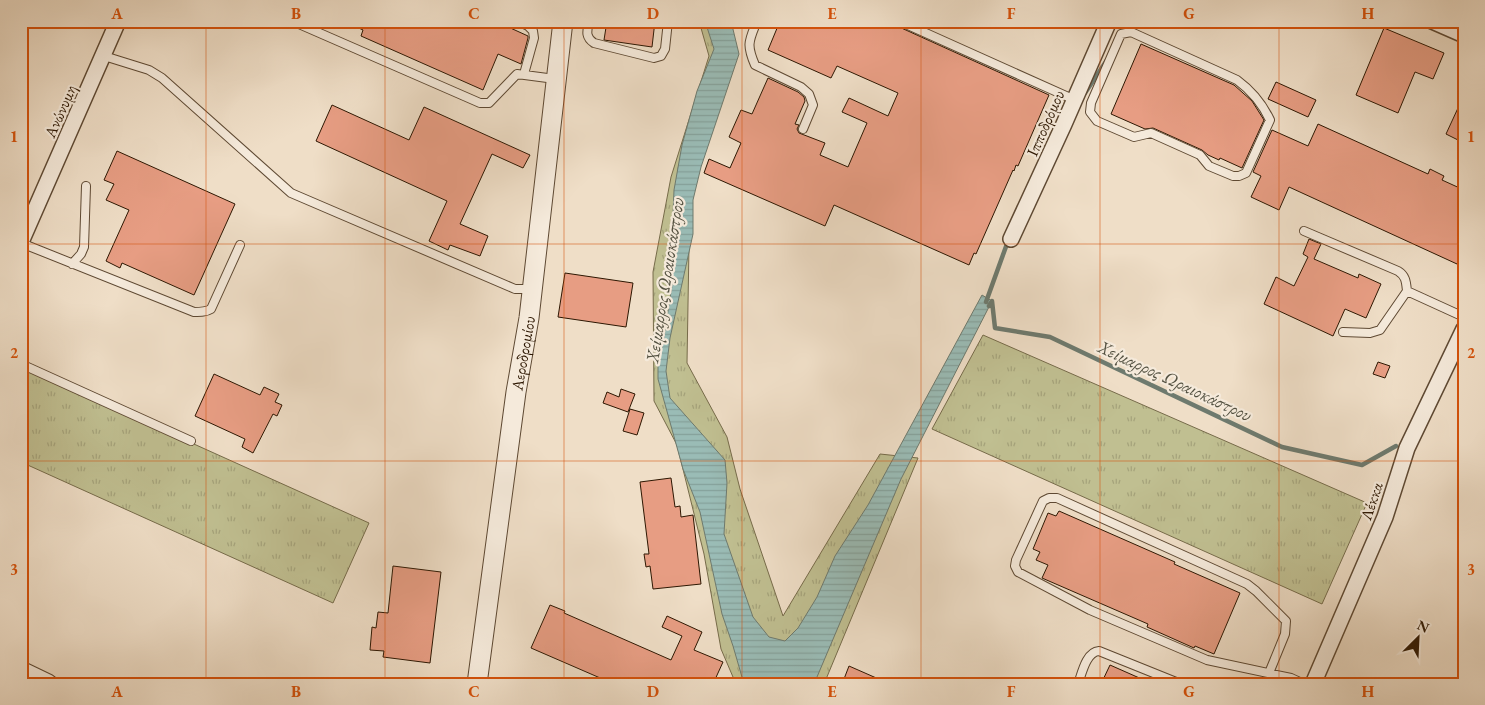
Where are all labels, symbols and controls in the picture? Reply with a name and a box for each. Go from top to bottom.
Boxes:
text: A [110,3,123,24]
text: B [291,3,301,24]
text: C [468,3,480,24]
text: D [647,3,659,24]
text: E [827,3,837,24]
text: F [1007,3,1016,24]
text: G [1183,3,1195,24]
text: H [1362,3,1375,24]
street label: Ανώνυμη [39,81,81,142]
street label: Ιπποδρόμου [1022,87,1069,160]
text: 1 [10,126,18,147]
text: 1 [1467,126,1475,147]
water label: Χείμαρρος Ωραιοκάστρου [640,195,689,366]
street label: Αεροδρομίου [506,314,540,393]
water label: Χείμαρρος Ωραιοκάστρου [1093,334,1256,426]
text: 2 [10,342,19,363]
text: 2 [1467,342,1476,363]
street label: Λέκκα [1355,479,1388,524]
text: 3 [10,559,18,580]
text: 3 [1467,559,1475,580]
north arrow [1392,612,1442,662]
text: N [1414,616,1433,637]
text: A [110,681,123,702]
text: B [291,681,301,702]
text: C [468,681,480,702]
text: D [647,681,659,702]
text: E [827,681,837,702]
text: F [1007,681,1016,702]
text: G [1183,681,1195,702]
text: H [1362,681,1375,702]

